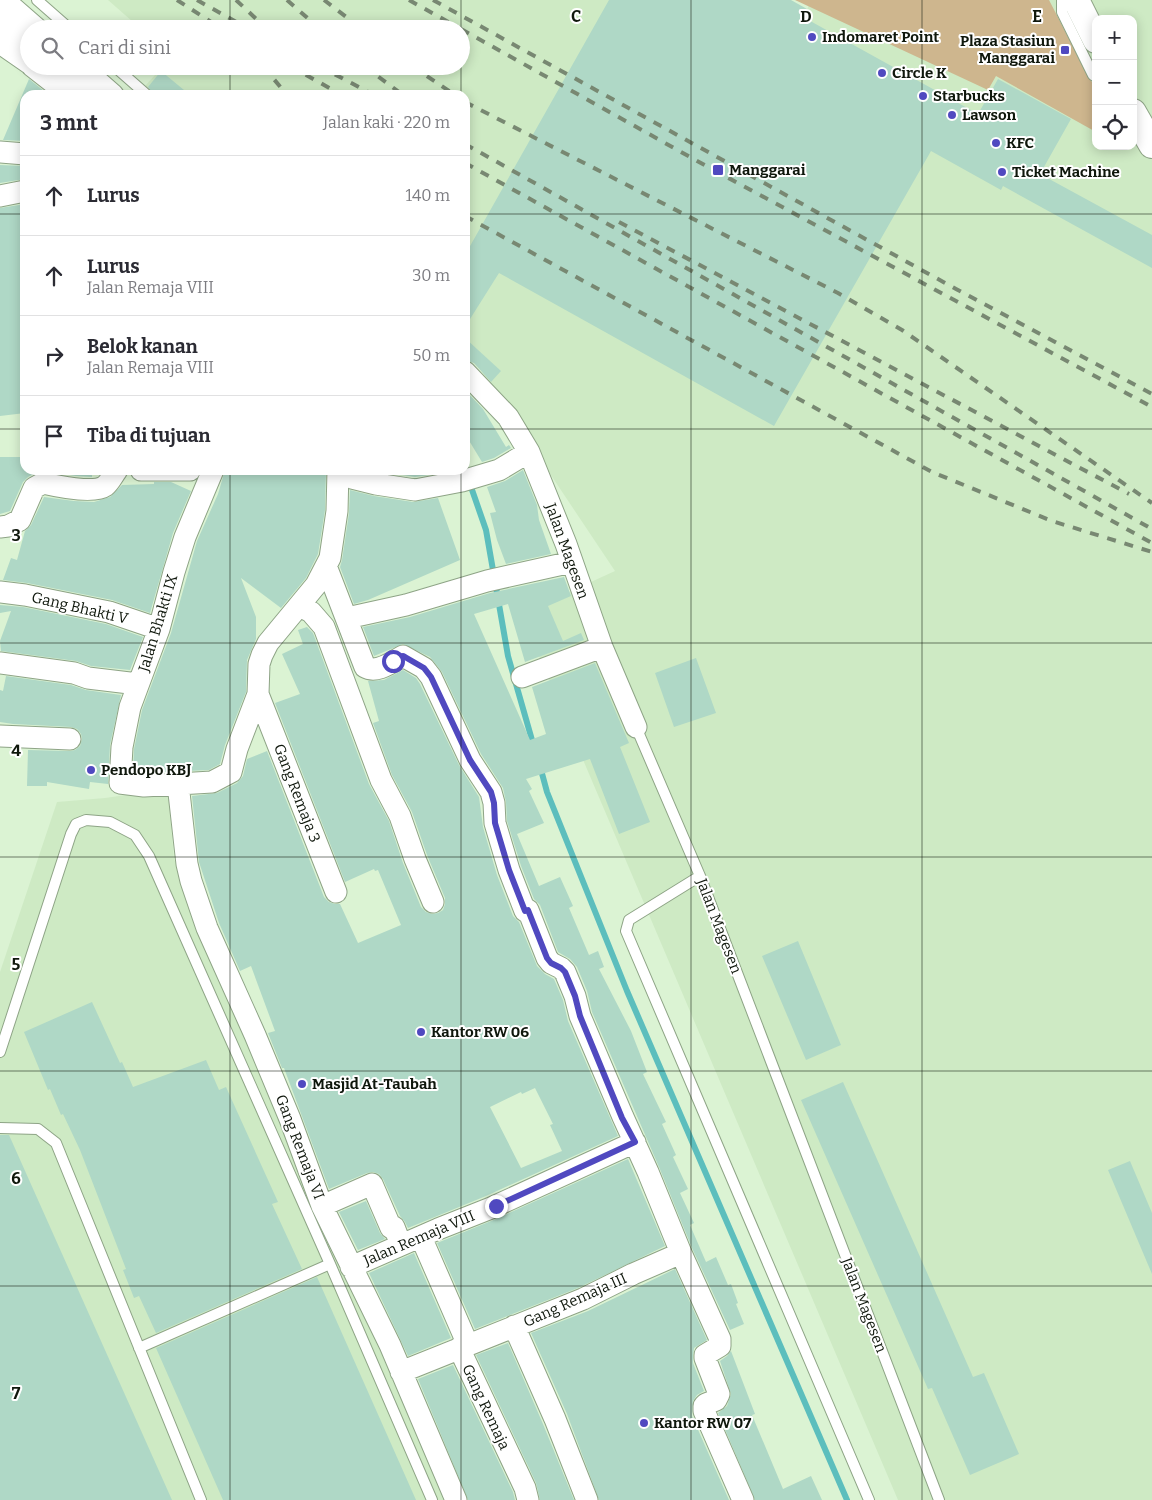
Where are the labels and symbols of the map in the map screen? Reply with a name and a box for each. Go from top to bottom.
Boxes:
text: C [571,7,581,26]
text: D [800,7,812,26]
text: E [1032,7,1042,26]
place label: Indomaret Point [822,28,939,46]
marker: Indomaret Point [806,31,818,43]
place label: Plaza Stasiun Manggarai [960,32,1055,67]
marker: Plaza Stasiun Manggarai [1059,44,1071,56]
place label: Circle K [892,64,947,82]
marker: Circle K [876,67,888,79]
place label: Starbucks [933,87,1005,105]
marker: Starbucks [917,90,929,102]
place label: Lawson [962,106,1017,124]
marker: Lawson [946,109,958,121]
place label: KFC [1006,134,1034,152]
marker: KFC [990,137,1002,149]
place label: Manggarai [729,161,806,179]
marker: Manggarai [711,163,725,177]
place label: Ticket Machine [1012,163,1120,181]
marker: Ticket Machine [996,166,1008,178]
street label: Jalan Magesen [541,500,593,602]
text: 3 [11,526,21,545]
street label: Jalan Bhakti IX [134,572,182,675]
street label: Gang Bhakti V [30,588,131,628]
route start [382,650,405,673]
text: 4 [11,741,21,760]
street label: Gang Remaja 3 [270,741,324,845]
place label: Pendopo KBJ [101,761,191,779]
marker: Pendopo KBJ [85,764,97,776]
street label: Jalan Magesen [692,875,746,976]
text: 5 [12,955,21,974]
place label: Kantor RW 06 [431,1023,529,1041]
marker: Kantor RW 06 [415,1026,427,1038]
place label: Masjid At-Taubah [312,1075,437,1093]
marker: Masjid At-Taubah [296,1078,308,1090]
street label: Gang Remaja VI [272,1092,328,1202]
text: 6 [11,1169,21,1188]
route end [485,1195,508,1218]
street label: Jalan Remaja VIII [360,1206,477,1270]
street label: Jalan Magesen [837,1254,891,1355]
street label: Gang Remaja III [520,1269,630,1331]
street label: Gang Remaja [458,1361,514,1453]
text: 7 [12,1384,21,1403]
place label: Kantor RW 07 [654,1414,751,1432]
marker: Kantor RW 07 [638,1417,650,1429]

